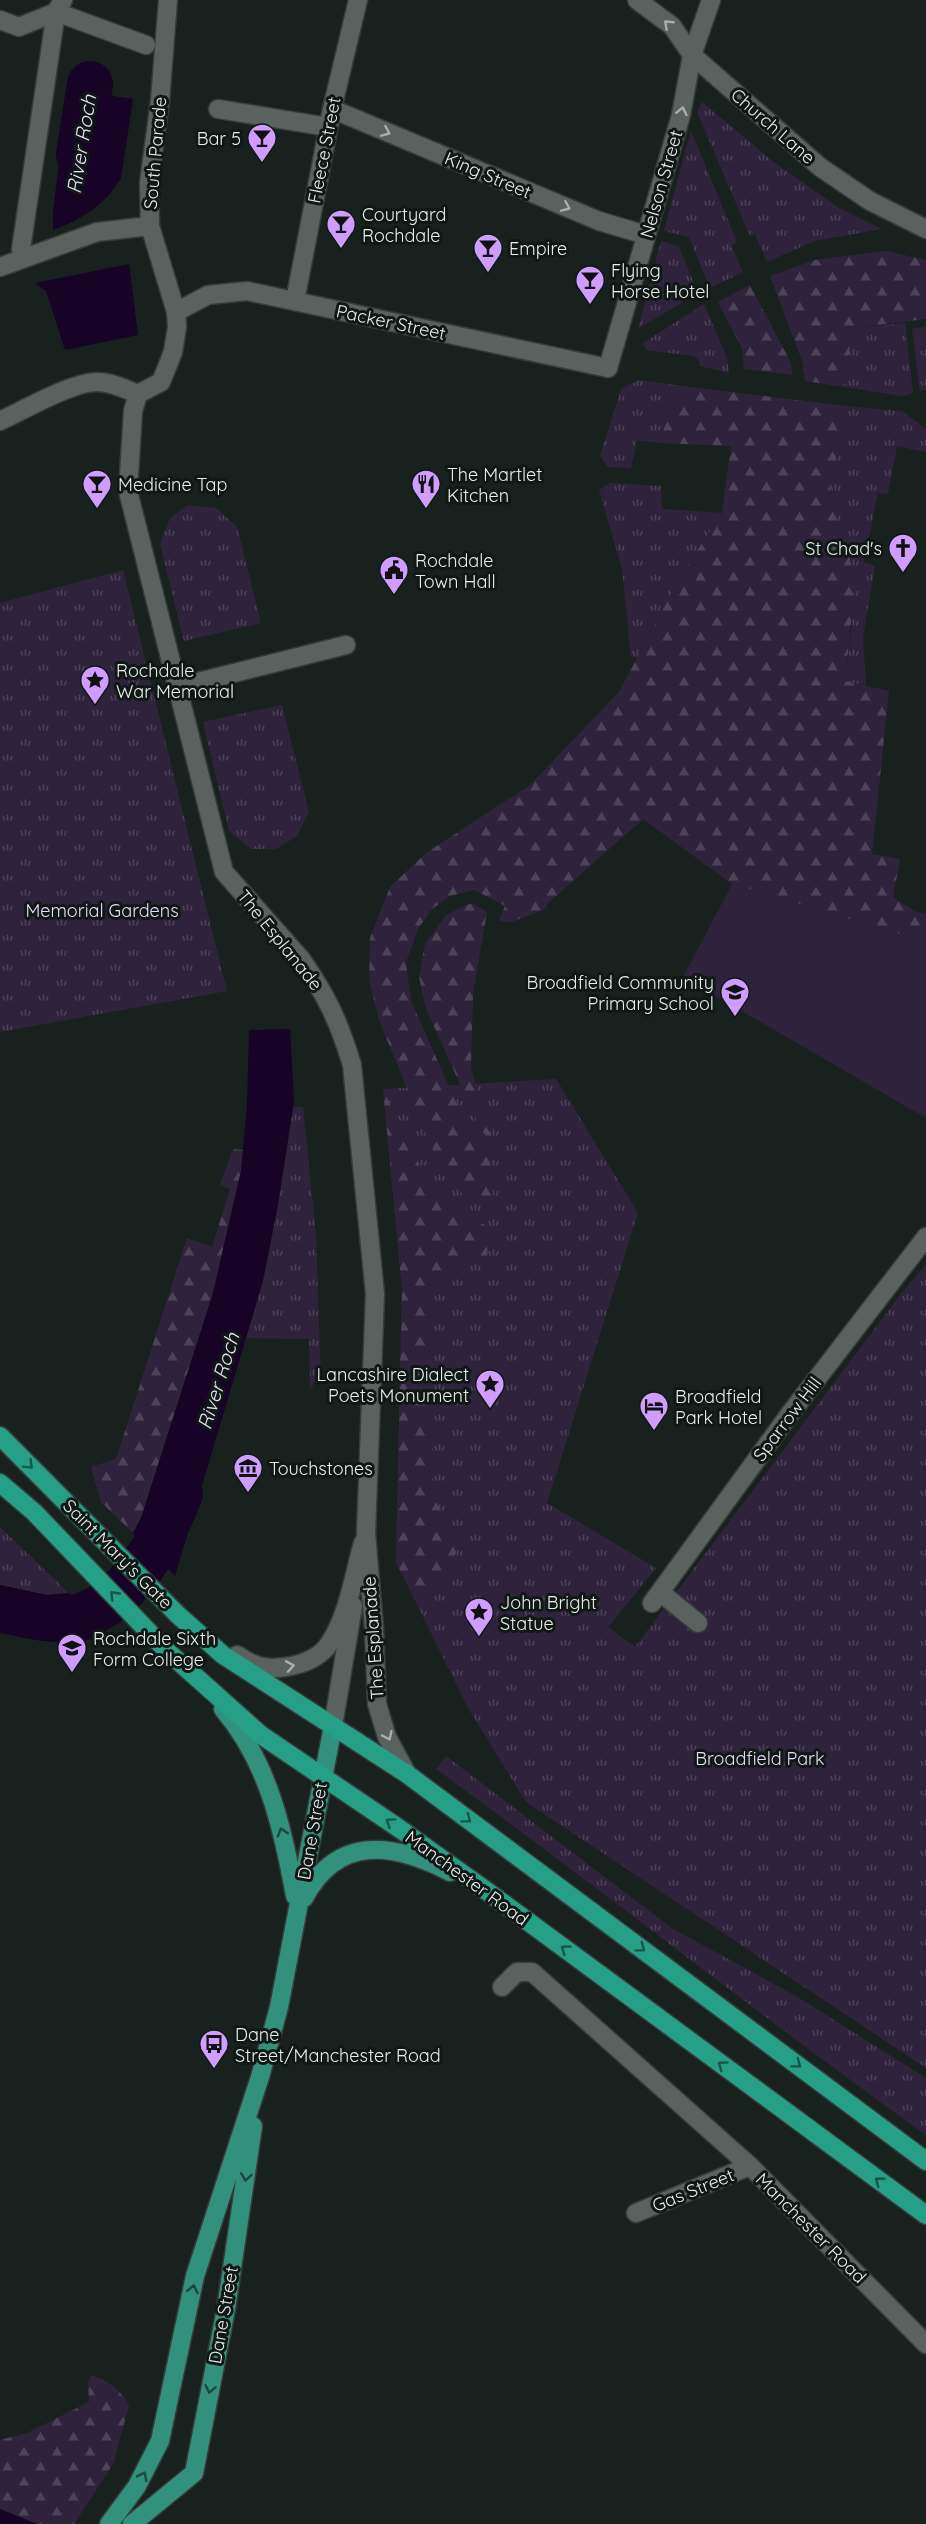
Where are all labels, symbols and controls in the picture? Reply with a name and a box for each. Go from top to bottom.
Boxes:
one-way arrow [665,20,675,31]
street label: Church Lane [726,83,820,169]
water label: River Roch [61,92,101,195]
street label: Fleece Street [302,95,346,205]
street label: South Parade [139,96,171,210]
one-way arrow [674,106,687,116]
bar icon: Bar 5 [246,122,278,164]
one-way arrow [379,125,390,137]
place label: Bar 5 [197,127,241,150]
street label: Nelson Street [635,127,687,241]
street label: King Street [441,146,535,204]
one-way arrow [559,200,570,212]
place label: Courtyard Rochdale [362,203,446,247]
bar icon: Courtyard Rochdale [325,208,357,250]
bar icon: Empire [472,232,504,274]
place label: Empire [509,237,567,260]
place label: Flying Horse Hotel [611,259,709,303]
bar icon: Flying Horse Hotel [574,264,606,306]
street label: Packer Street [334,299,448,345]
place label: The Martlet Kitchen [447,463,542,507]
bar icon: Medicine Tap [81,468,113,510]
restaurant icon: The Martlet Kitchen [410,468,442,510]
place label: Medicine Tap [118,473,227,496]
church icon: St Chad's [887,532,919,574]
place label: St Chad's [805,537,882,560]
place label: Rochdale Town Hall [415,549,496,593]
public building icon: Rochdale Town Hall [378,554,410,596]
place label: Rochdale War Memorial [116,659,234,703]
place icon: Rochdale War Memorial [79,664,111,706]
street label: The Esplanade [232,885,328,995]
park label: Memorial Gardens [25,899,179,922]
place label: Broadfield Community Primary School [527,971,714,1015]
school or university icon: Broadfield Community Primary School [719,976,751,1018]
water label: River Roch [191,1329,245,1432]
place label: Lancashire Dialect Poets Monument [316,1363,469,1407]
place icon: Lancashire Dialect Poets Monument [474,1368,506,1410]
street label: Sparrow Hill [748,1372,826,1466]
place label: Broadfield Park Hotel [675,1385,762,1429]
hotel icon: Broadfield Park Hotel [638,1390,670,1432]
museum icon: Touchstones [232,1452,264,1494]
place label: Touchstones [269,1457,373,1480]
one-way arrow [22,1458,33,1468]
street label: Saint Mary's Gate [58,1494,178,1614]
street label: The Esplanade [357,1576,389,1700]
place label: John Bright Statue [500,1591,597,1635]
one-way arrow [110,1592,121,1602]
place icon: John Bright Statue [463,1596,495,1638]
place label: Rochdale Sixth Form College [93,1627,216,1671]
school or university icon: Rochdale Sixth Form College [56,1632,88,1674]
one-way arrow [285,1660,295,1673]
one-way arrow [380,1729,392,1740]
park label: Broadfield Park [695,1747,825,1770]
street label: Dane Street [292,1780,332,1882]
one-way arrow [461,1812,472,1823]
one-way arrow [386,1818,397,1829]
street label: Manchester Road [401,1825,533,1931]
one-way arrow [277,1827,289,1838]
one-way arrow [634,1940,645,1951]
one-way arrow [561,1945,572,1956]
place label: Dane Street/Manchester Road [235,2023,441,2067]
bus stop icon: Dane Street/Manchester Road [198,2028,230,2070]
one-way arrow [791,2057,802,2068]
one-way arrow [718,2061,729,2072]
street label: Gas Street [649,2163,737,2217]
street label: Manchester Road [751,2168,871,2288]
one-way arrow [240,2172,252,2181]
one-way arrow [875,2177,886,2188]
street label: Dane Street [203,2264,243,2366]
one-way arrow [186,2284,199,2294]
one-way arrow [204,2384,217,2394]
one-way arrow [135,2471,147,2482]

